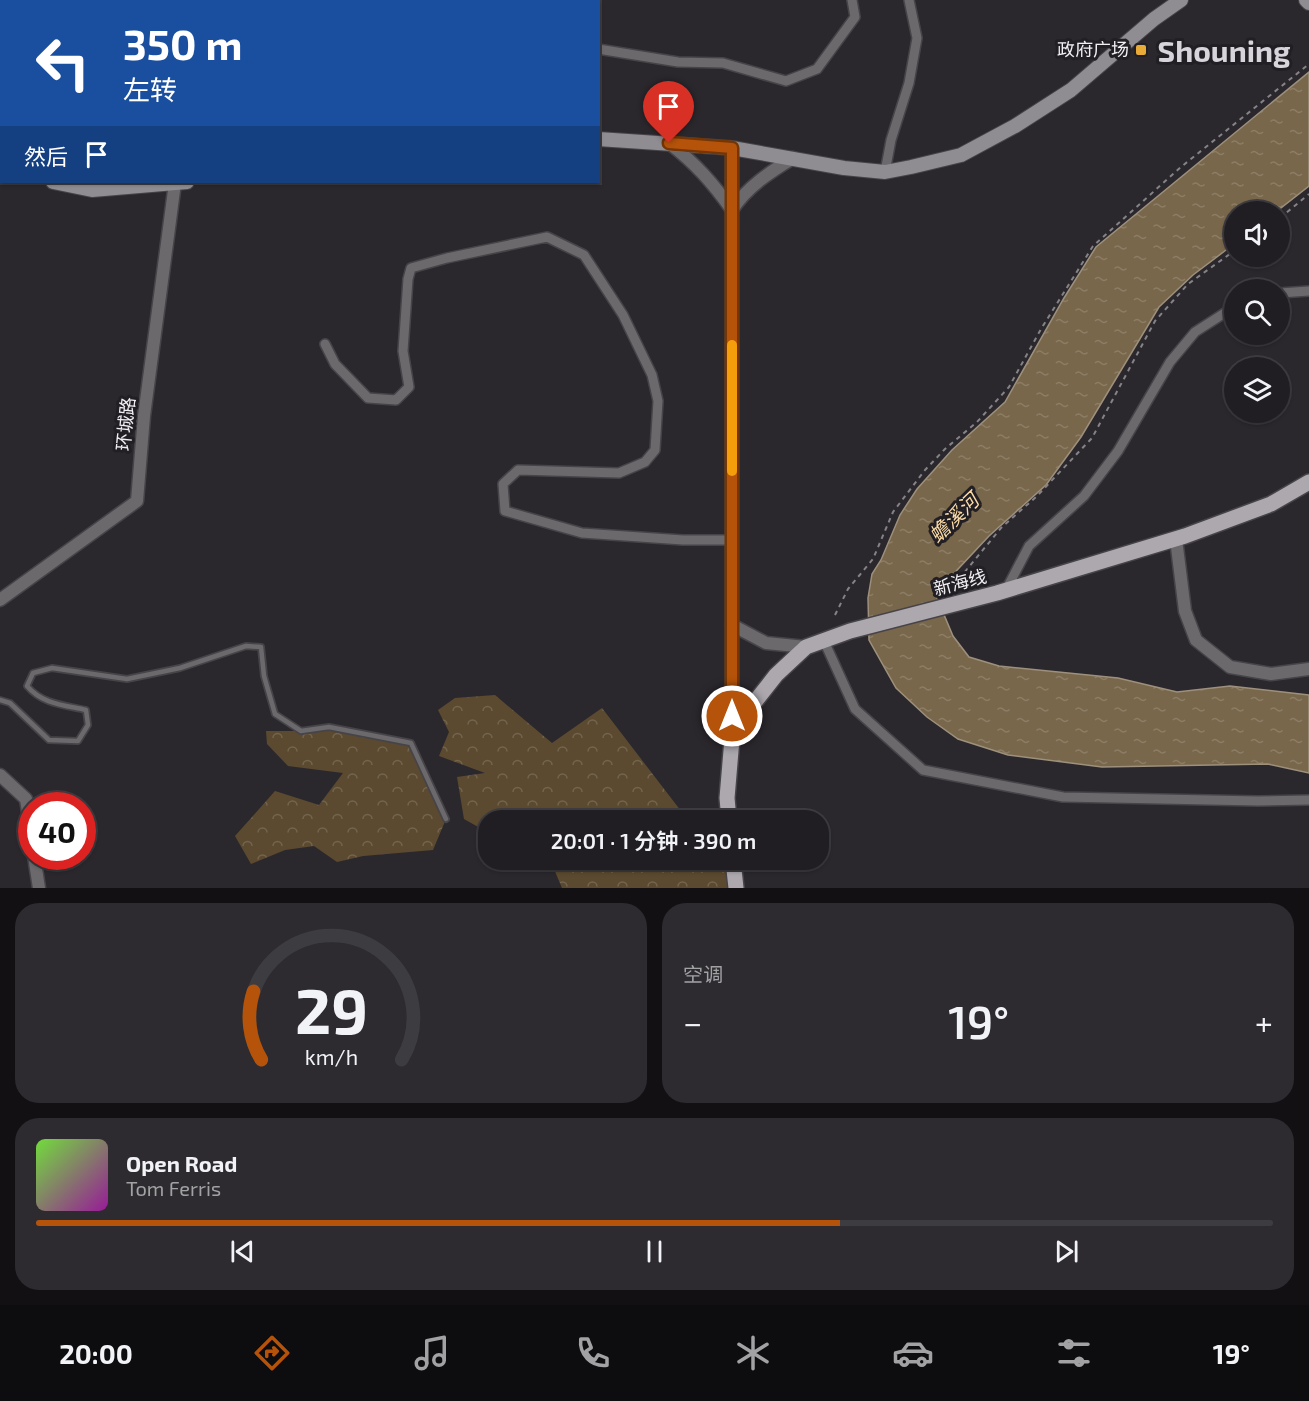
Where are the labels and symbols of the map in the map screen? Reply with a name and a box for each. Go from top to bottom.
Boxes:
district label: Shouning [1158,32,1291,68]
place label: 政府广场 [1057,38,1129,60]
marker: 政府广场 [1134,43,1148,57]
pin [643,81,694,143]
street label: 环城路 [111,396,139,452]
water label: 蟾溪河 [923,485,986,547]
street label: 新海线 [931,564,989,600]
position arrow [700,684,764,748]
speed limit sign: 40 [18,792,96,870]

